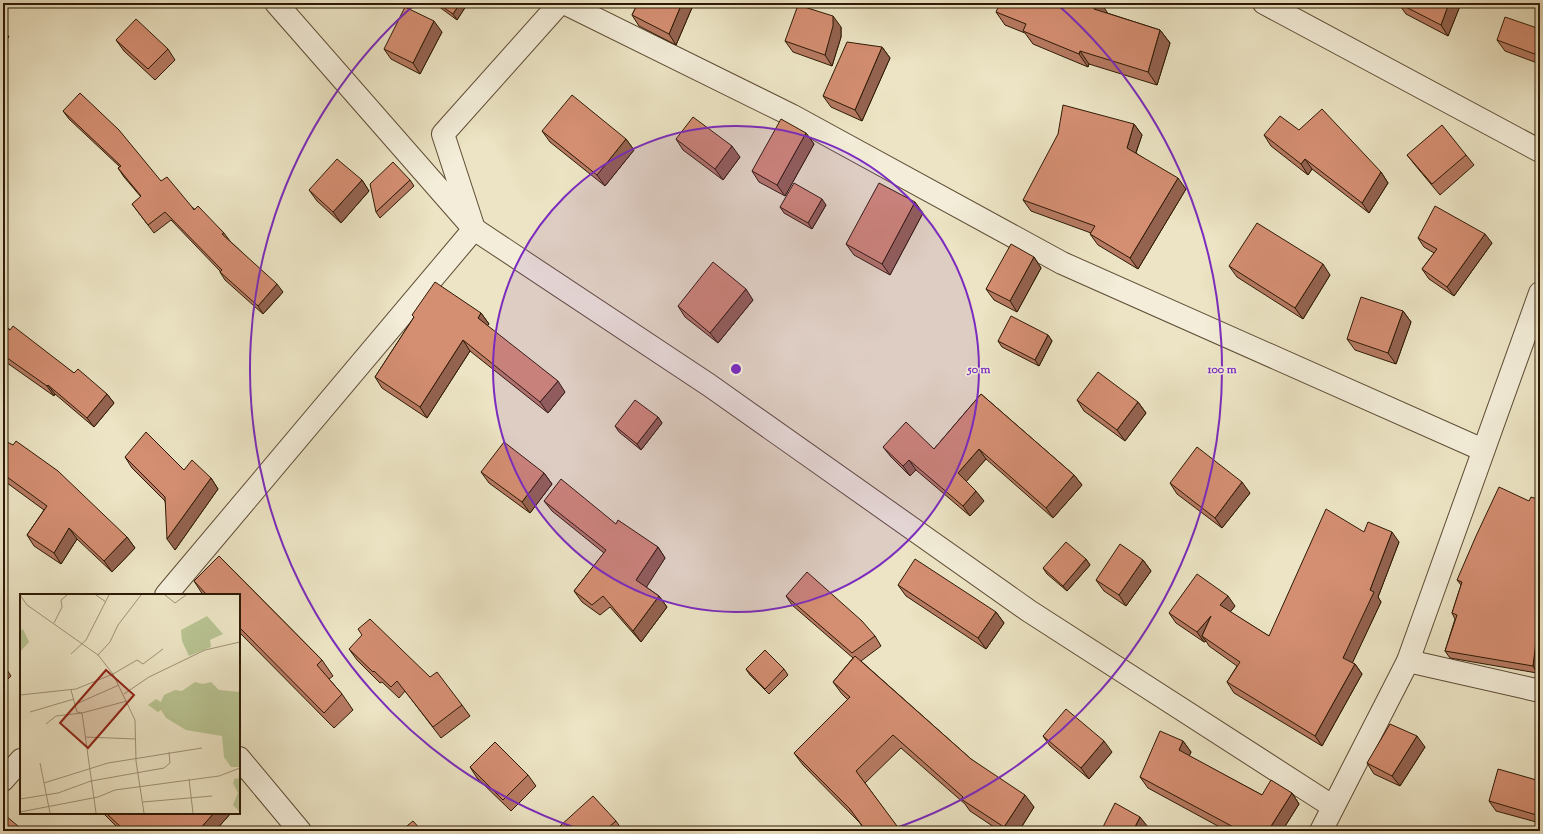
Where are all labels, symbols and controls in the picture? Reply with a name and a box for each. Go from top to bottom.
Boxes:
text: 50 m [967,361,991,379]
text: 100 m [1206,361,1237,379]
centre of rings [729,362,743,376]
inset map [20,594,240,814]

